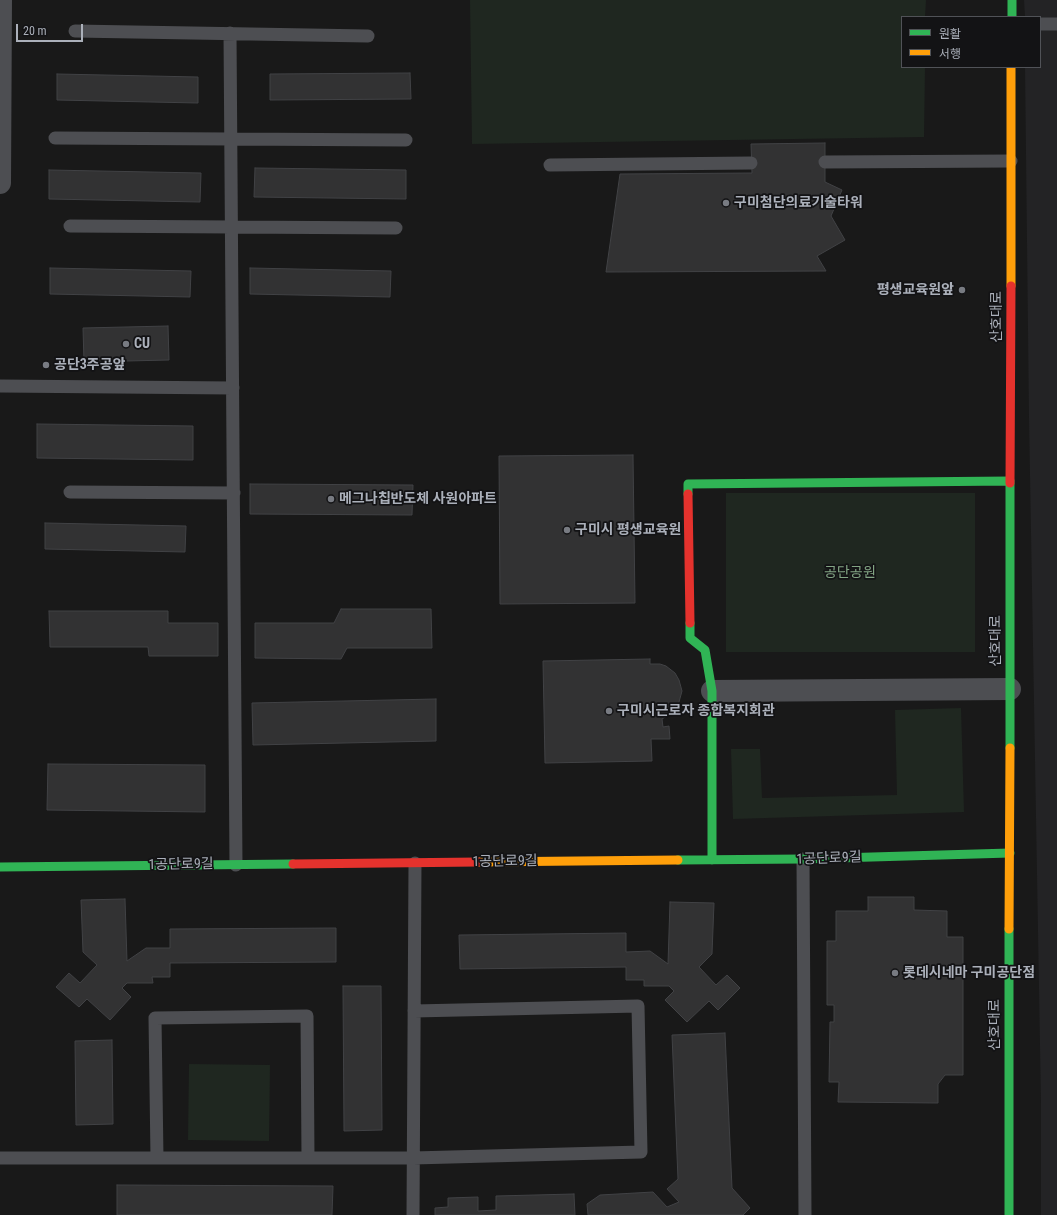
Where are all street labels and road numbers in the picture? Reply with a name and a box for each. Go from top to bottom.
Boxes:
street label: 산호대로 [989,291,1005,343]
street label: 산호대로 [988,615,1004,667]
street label: 1공단로9길 [796,849,862,869]
street label: 1공단로9길 [472,853,538,871]
street label: 1공단로9길 [148,856,214,874]
street label: 산호대로 [987,999,1003,1051]

